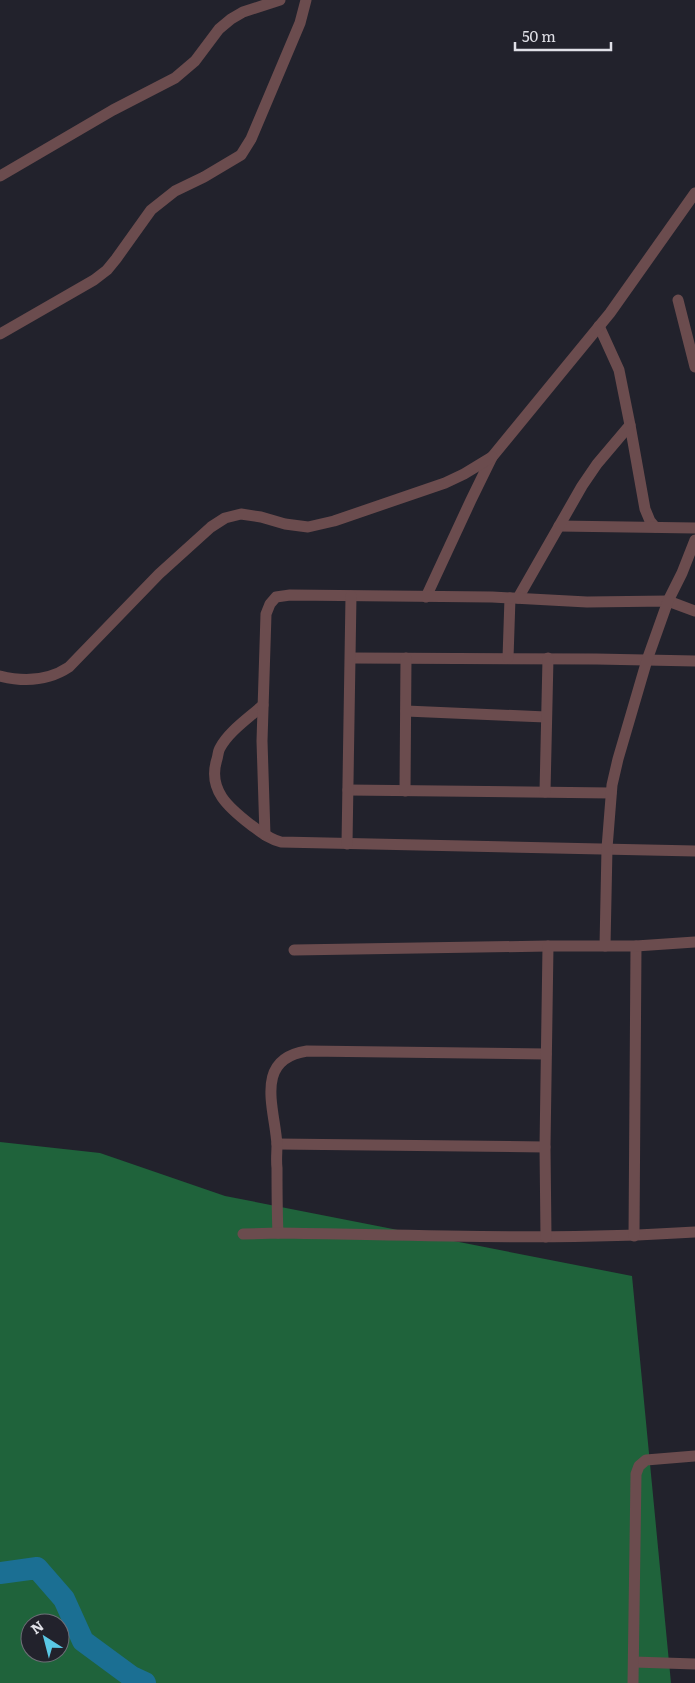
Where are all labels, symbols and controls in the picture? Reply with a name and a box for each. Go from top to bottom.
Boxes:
scale bar [515,20,611,52]
text: 50 m [522,24,556,47]
north arrow [20,1613,70,1663]
text: N [26,1615,48,1638]

